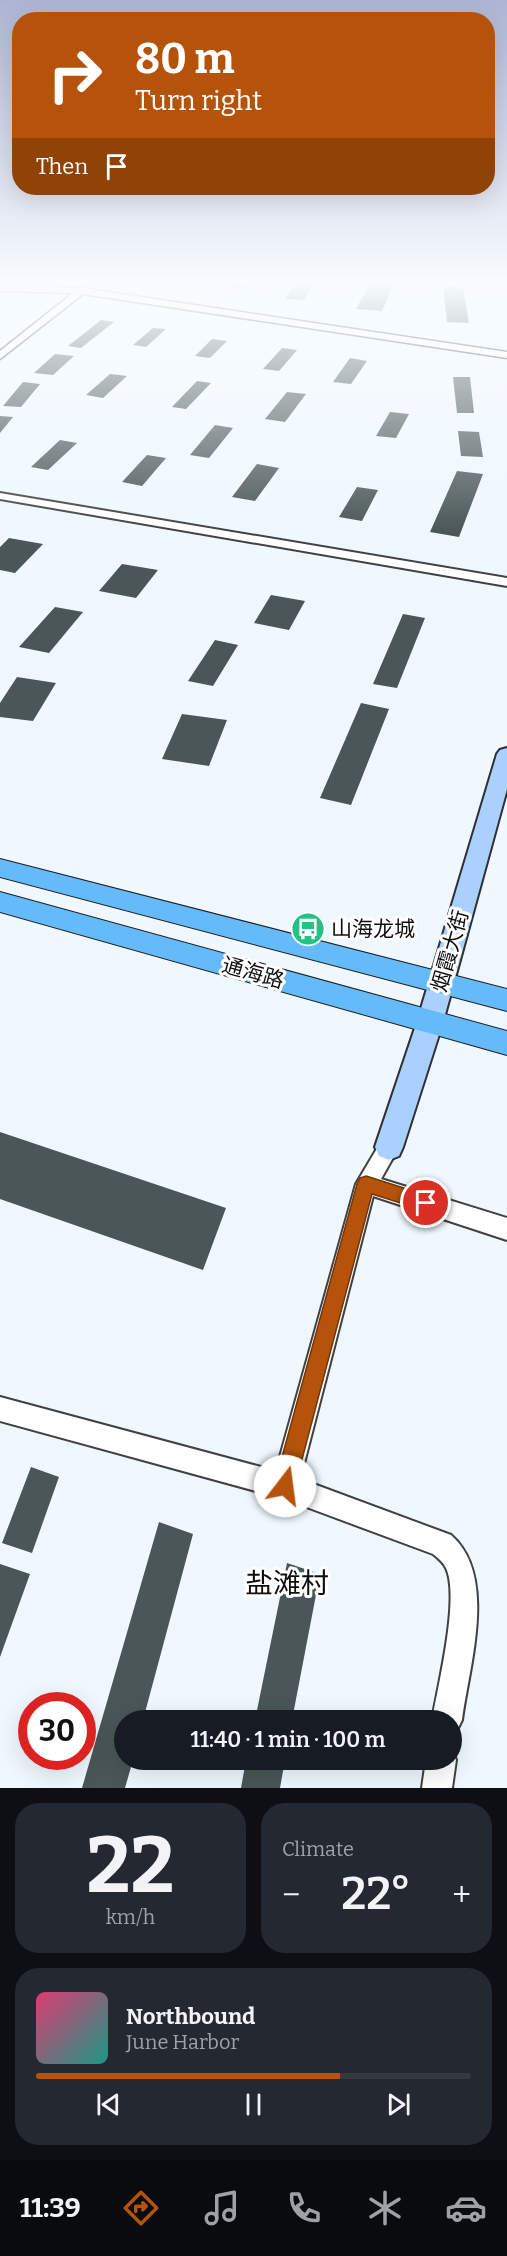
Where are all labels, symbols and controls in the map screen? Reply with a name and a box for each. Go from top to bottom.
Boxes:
text: 80 m [135,34,235,84]
icon: right [36,36,114,114]
text: Turn right [135,85,262,117]
icon: arrive [100,150,133,183]
text: Then [36,153,88,180]
street label: 烟霞大街 [426,907,474,995]
bus stop icon: 山海龙城 [290,911,326,947]
place label: 山海龙城 [331,916,415,942]
street label: 通海路 [219,952,287,994]
pin [400,1177,451,1228]
icon: arrive [409,1186,442,1219]
position arrow [253,1454,317,1518]
district label: 盐滩村 [245,1567,329,1600]
speed limit sign: 30 [18,1692,96,1770]
text: 11:40 · 1 min · 100 m [191,1726,386,1753]
text: 22 [87,1819,174,1913]
text: Climate [282,1837,354,1861]
text: 22° [341,1867,411,1921]
text: − [282,1875,300,1915]
text: + [452,1875,471,1915]
text: km/h [106,1905,155,1929]
text: Northbound [126,2003,255,2030]
text: June Harbor [126,2030,239,2054]
icon: previous [92,2088,125,2121]
icon: pause [237,2088,270,2121]
icon: next [382,2088,415,2121]
icon: directions [120,2187,162,2229]
icon: music [201,2187,243,2229]
icon: phone [283,2187,325,2229]
icon: climate [364,2187,406,2229]
icon: car [445,2187,487,2229]
text: 11:39 [20,2192,81,2224]

